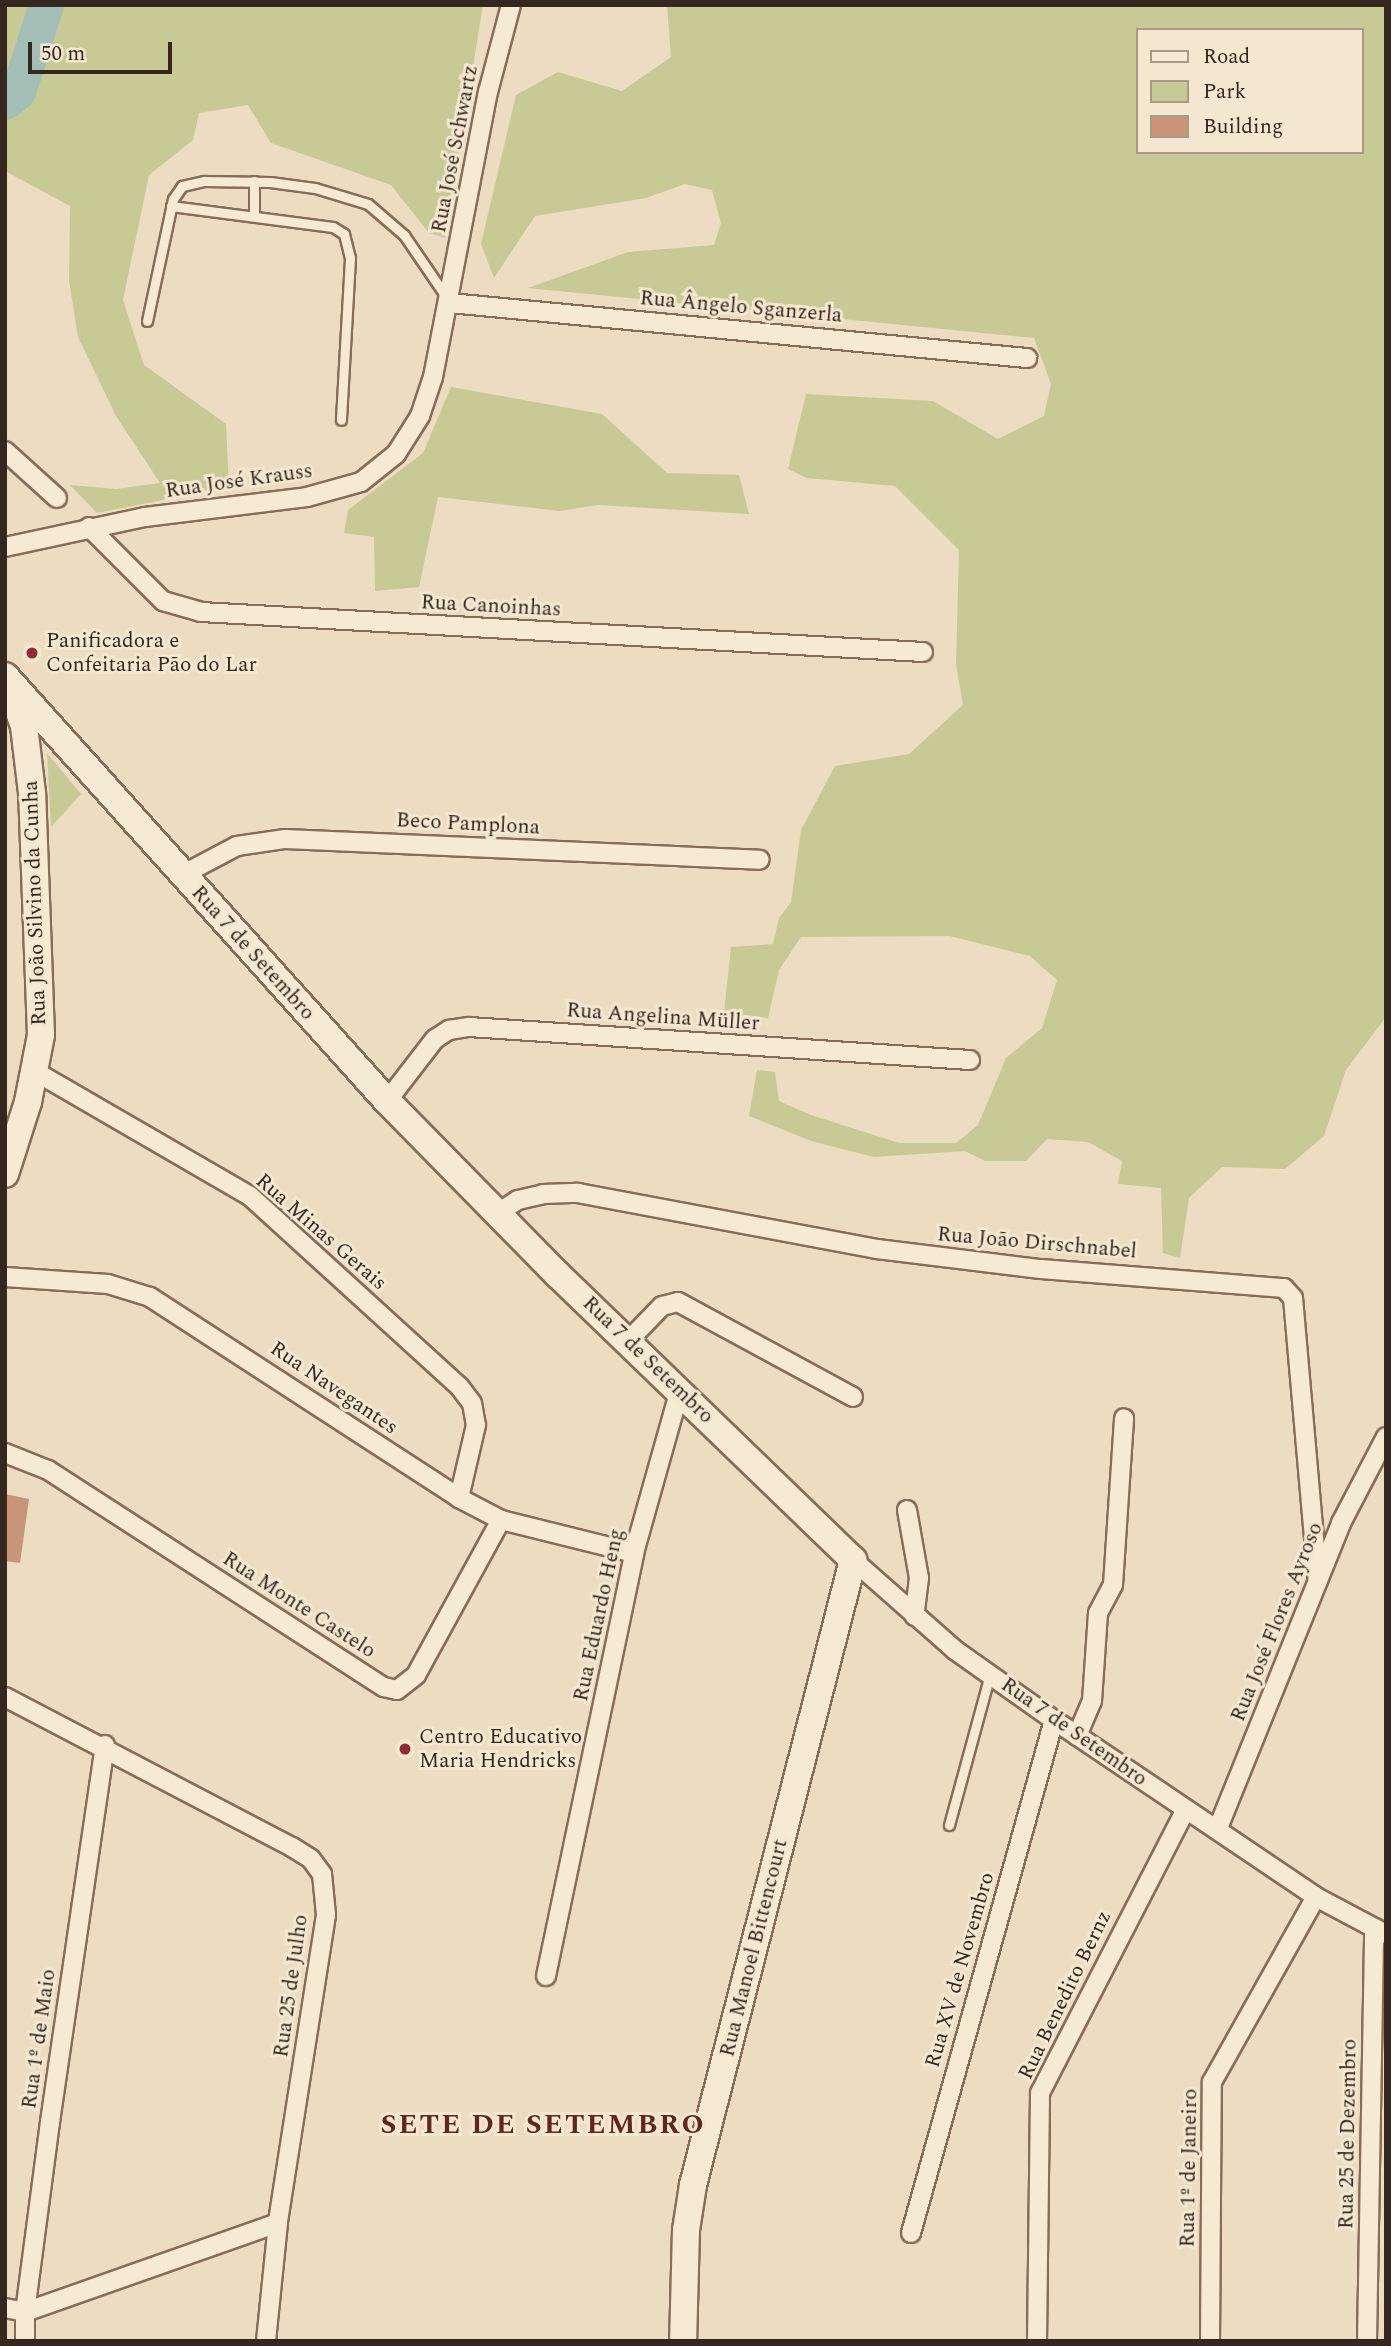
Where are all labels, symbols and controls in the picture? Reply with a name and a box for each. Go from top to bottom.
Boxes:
scale bar [32,28,175,72]
legend [1136,28,1363,154]
text: 50 m [41,38,85,70]
text: Road [1203,41,1250,73]
street label: Rua José Schwartz [426,63,484,235]
text: Park [1203,76,1246,108]
text: Building [1203,111,1283,143]
street label: Rua Ângelo Sganzerla [639,286,843,328]
street label: Rua José Krauss [164,458,314,504]
street label: Rua Canoinhas [420,590,562,622]
place label: Panificadora e Confeitaria Pão do Lar [46,628,257,678]
marker: Panificadora e Confeitaria Pão do Lar [24,645,40,661]
street label: Rua João Silvino da Cunha [18,780,52,1026]
street label: Beco Pamplona [395,808,541,840]
street label: Rua 7 de Setembro [186,880,320,1026]
street label: Rua Angelina Müller [566,998,760,1036]
street label: Rua Minas Gerais [250,1168,392,1296]
street label: Rua João Dirschnabel [936,1222,1138,1264]
street label: Rua 7 de Setembro [577,1291,719,1429]
street label: Rua Navegantes [265,1336,403,1440]
street label: Rua José Flores Ayroso [1225,1519,1329,1725]
street label: Rua Eduardo Heng [568,1526,630,1704]
street label: Rua Monte Castelo [218,1546,380,1664]
street label: Rua 7 de Setembro [996,1672,1152,1792]
place label: Centro Educativo Maria Hendricks [419,1724,582,1774]
marker: Centro Educativo Maria Hendricks [397,1741,413,1757]
street label: Rua Manoel Bittencourt [715,1837,793,2059]
street label: Rua XV de Novembro [920,1869,1000,2071]
street label: Rua Benedito Bernz [1013,1906,1117,2084]
street label: Rua 25 de Julho [268,1913,314,2059]
street label: Rua 1º de Maio [17,1968,61,2110]
street label: Rua 25 de Dezembro [1334,2039,1362,2229]
street label: Rua 1º de Janeiro [1175,2088,1203,2248]
district label: SETE DE SETEMBRO [383,2108,703,2142]

